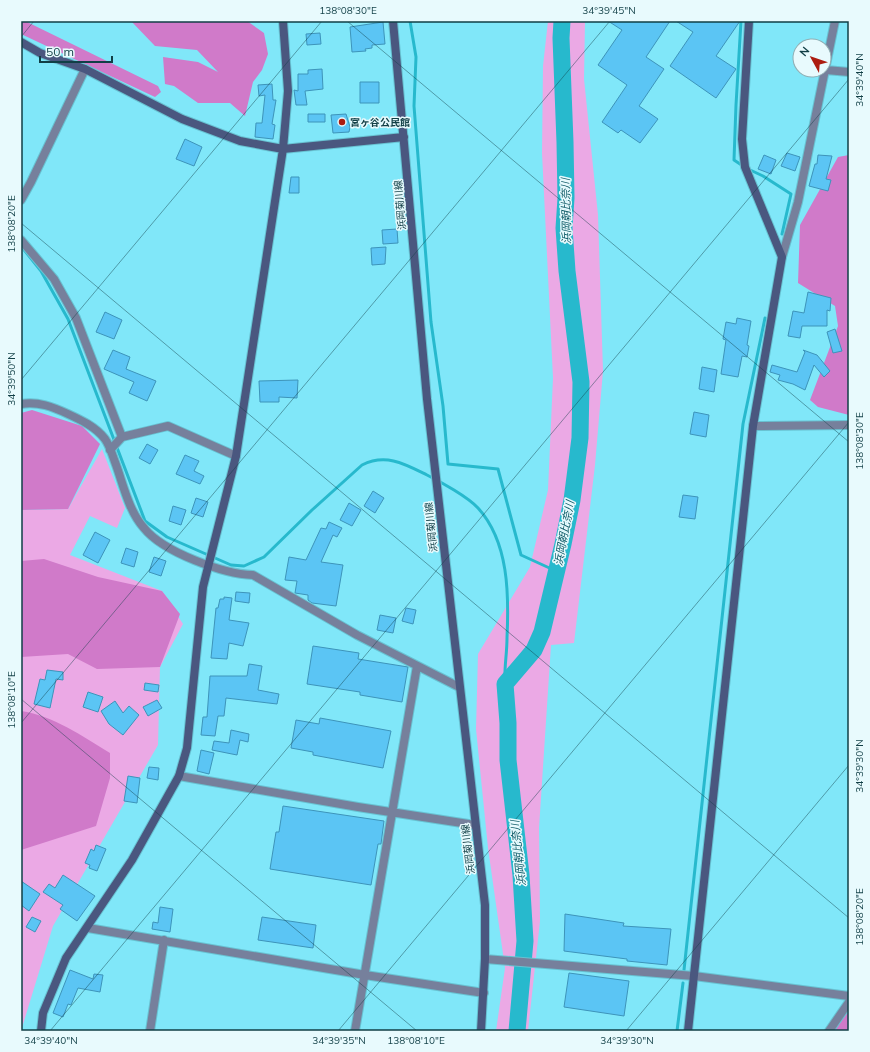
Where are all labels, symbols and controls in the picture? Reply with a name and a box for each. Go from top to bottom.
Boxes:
text: 138°08'30"E [319,4,377,17]
text: 34°39'45"N [582,4,636,17]
scale bar [40,38,112,64]
north arrow [792,38,832,78]
text: 50 m [46,44,74,59]
text: N [796,44,812,59]
text: 34°39'40"N [853,53,866,107]
place label: 宮ヶ谷公民館 [350,116,410,129]
marker: 宮ヶ谷公民館 [337,117,347,127]
water label: 浜岡朝比奈川 [558,177,574,244]
street label: 浜岡菊川線 [391,180,409,230]
text: 138°08'20"E [5,195,18,253]
text: 34°39'50"N [5,352,18,406]
text: 138°08'30"E [853,412,866,470]
water label: 浜岡朝比奈川 [551,498,577,567]
street label: 浜岡菊川線 [422,501,440,553]
text: 138°08'10"E [5,671,18,729]
text: 34°39'30"N [853,739,866,793]
water label: 浜岡朝比奈川 [507,818,528,887]
street label: 浜岡菊川線 [459,823,477,875]
text: 138°08'20"E [853,888,866,946]
text: 34°39'40"N [24,1034,78,1047]
text: 34°39'35"N [312,1034,366,1047]
text: 138°08'10"E [387,1034,445,1047]
text: 34°39'30"N [600,1034,654,1047]

